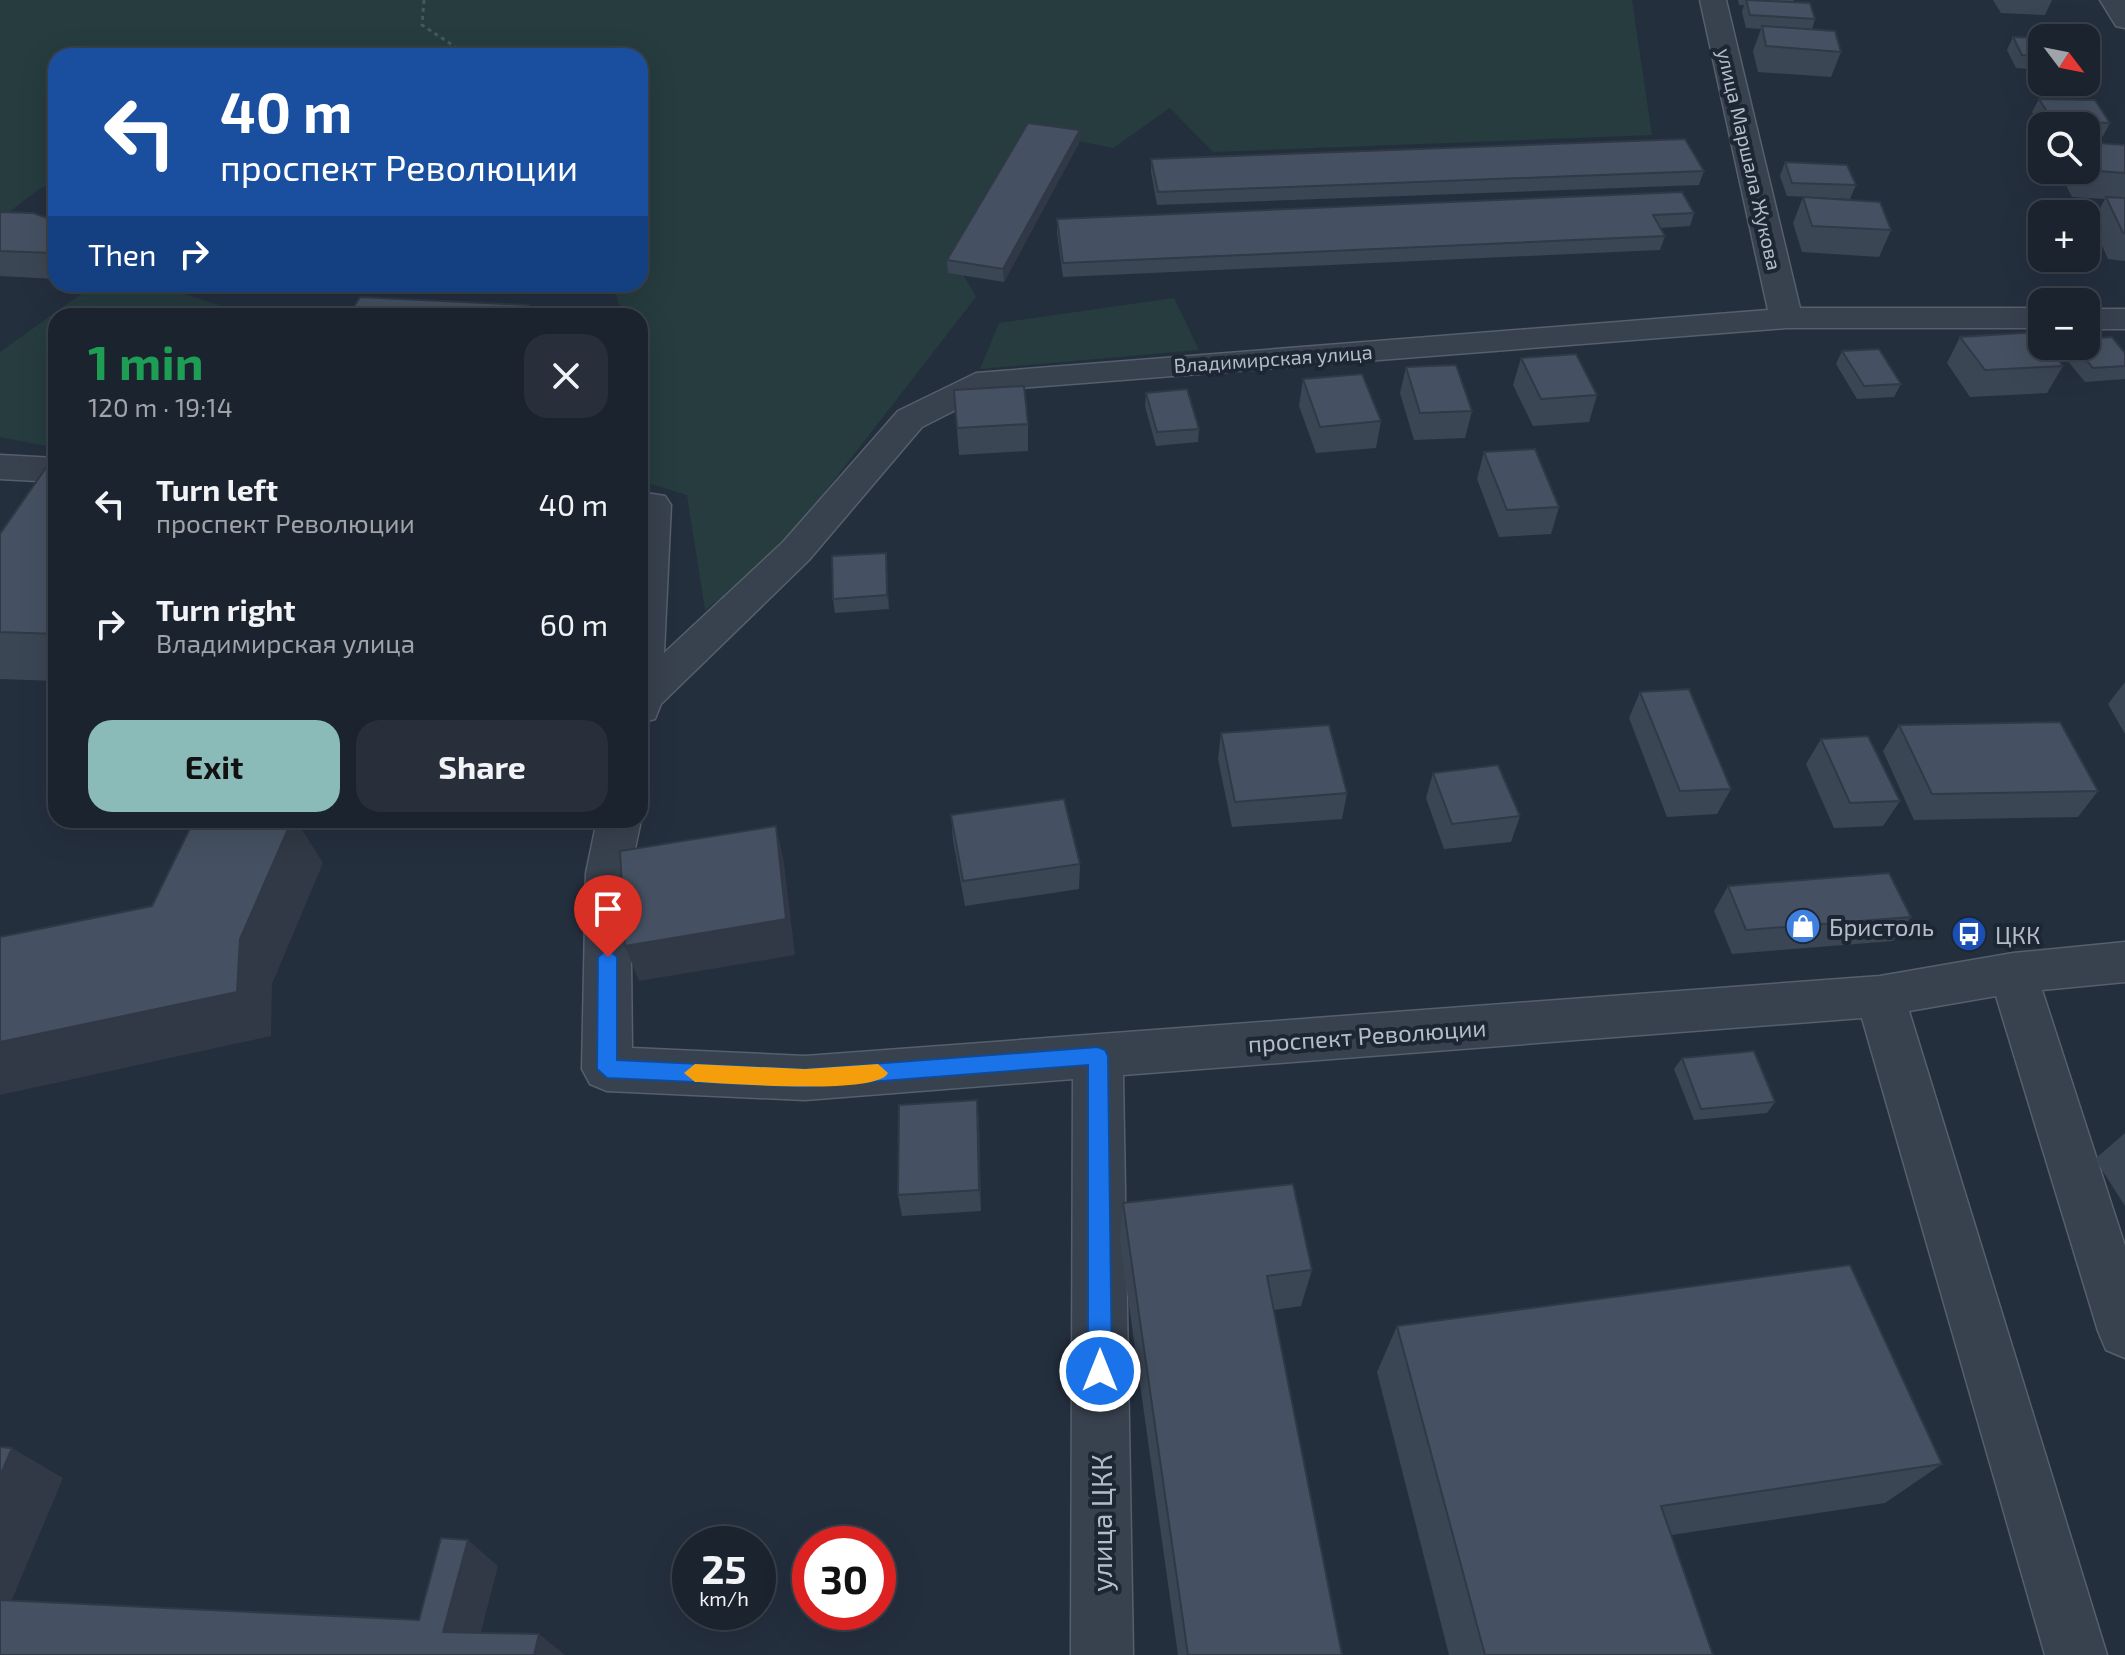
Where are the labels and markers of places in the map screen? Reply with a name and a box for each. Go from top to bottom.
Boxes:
pin [574,875,642,957]
shop icon: Бристоль [1784,907,1822,945]
place label: Бристоль [1829,912,1934,941]
bus stop icon: ЦКК [1950,915,1988,953]
place label: ЦКК [1995,920,2040,949]

